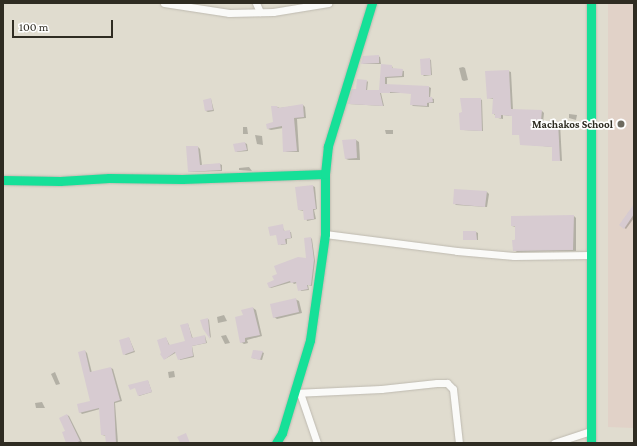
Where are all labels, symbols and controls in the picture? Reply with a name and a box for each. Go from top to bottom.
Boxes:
scale bar [14,12,115,38]
text: 100 m [19,20,48,34]
place label: Machakos School [532,117,613,131]
marker: Machakos School [616,119,626,129]

